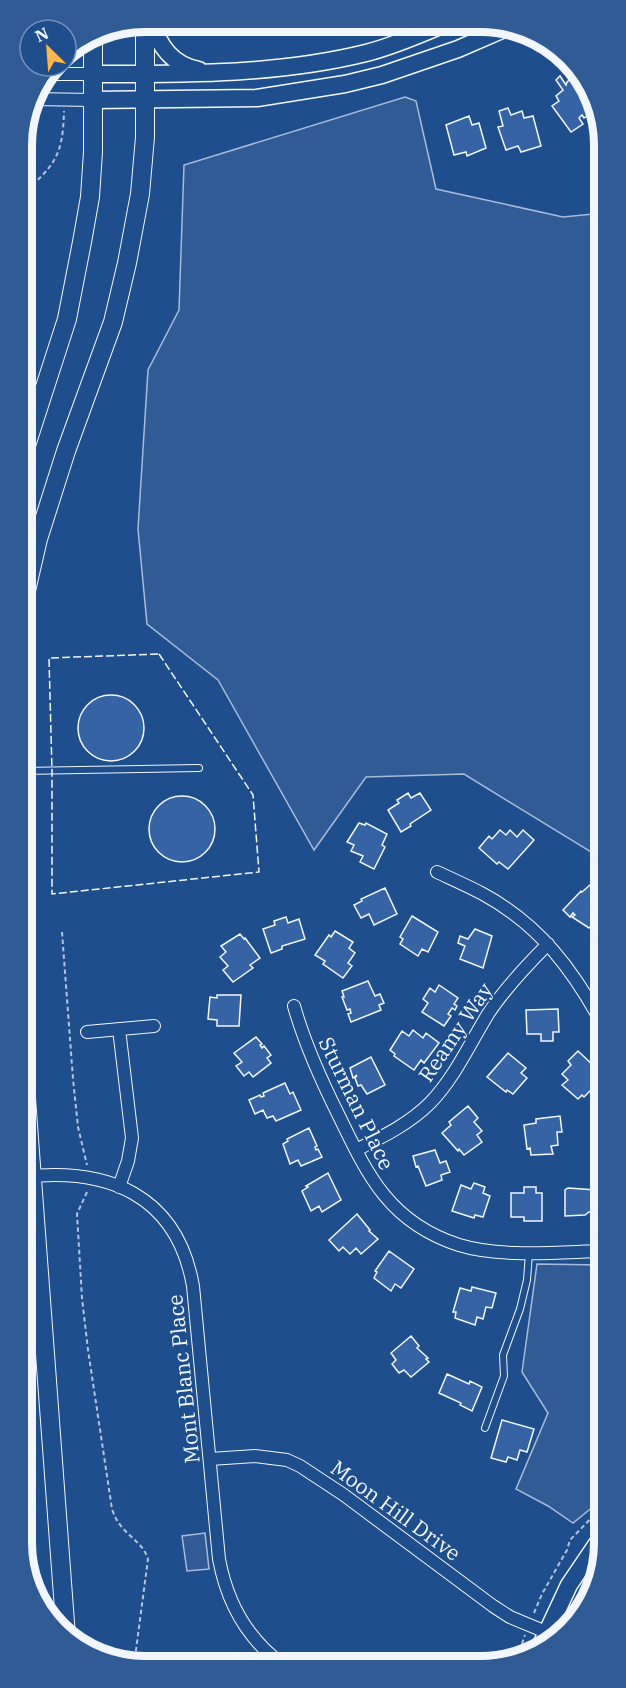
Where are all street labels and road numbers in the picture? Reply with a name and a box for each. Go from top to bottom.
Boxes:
street label: Reamy Way [411,976,499,1087]
street label: Sturman Place [313,1032,401,1174]
street label: Mont Blanc Place [160,1293,206,1465]
street label: Moon Hill Drive [325,1453,467,1567]

